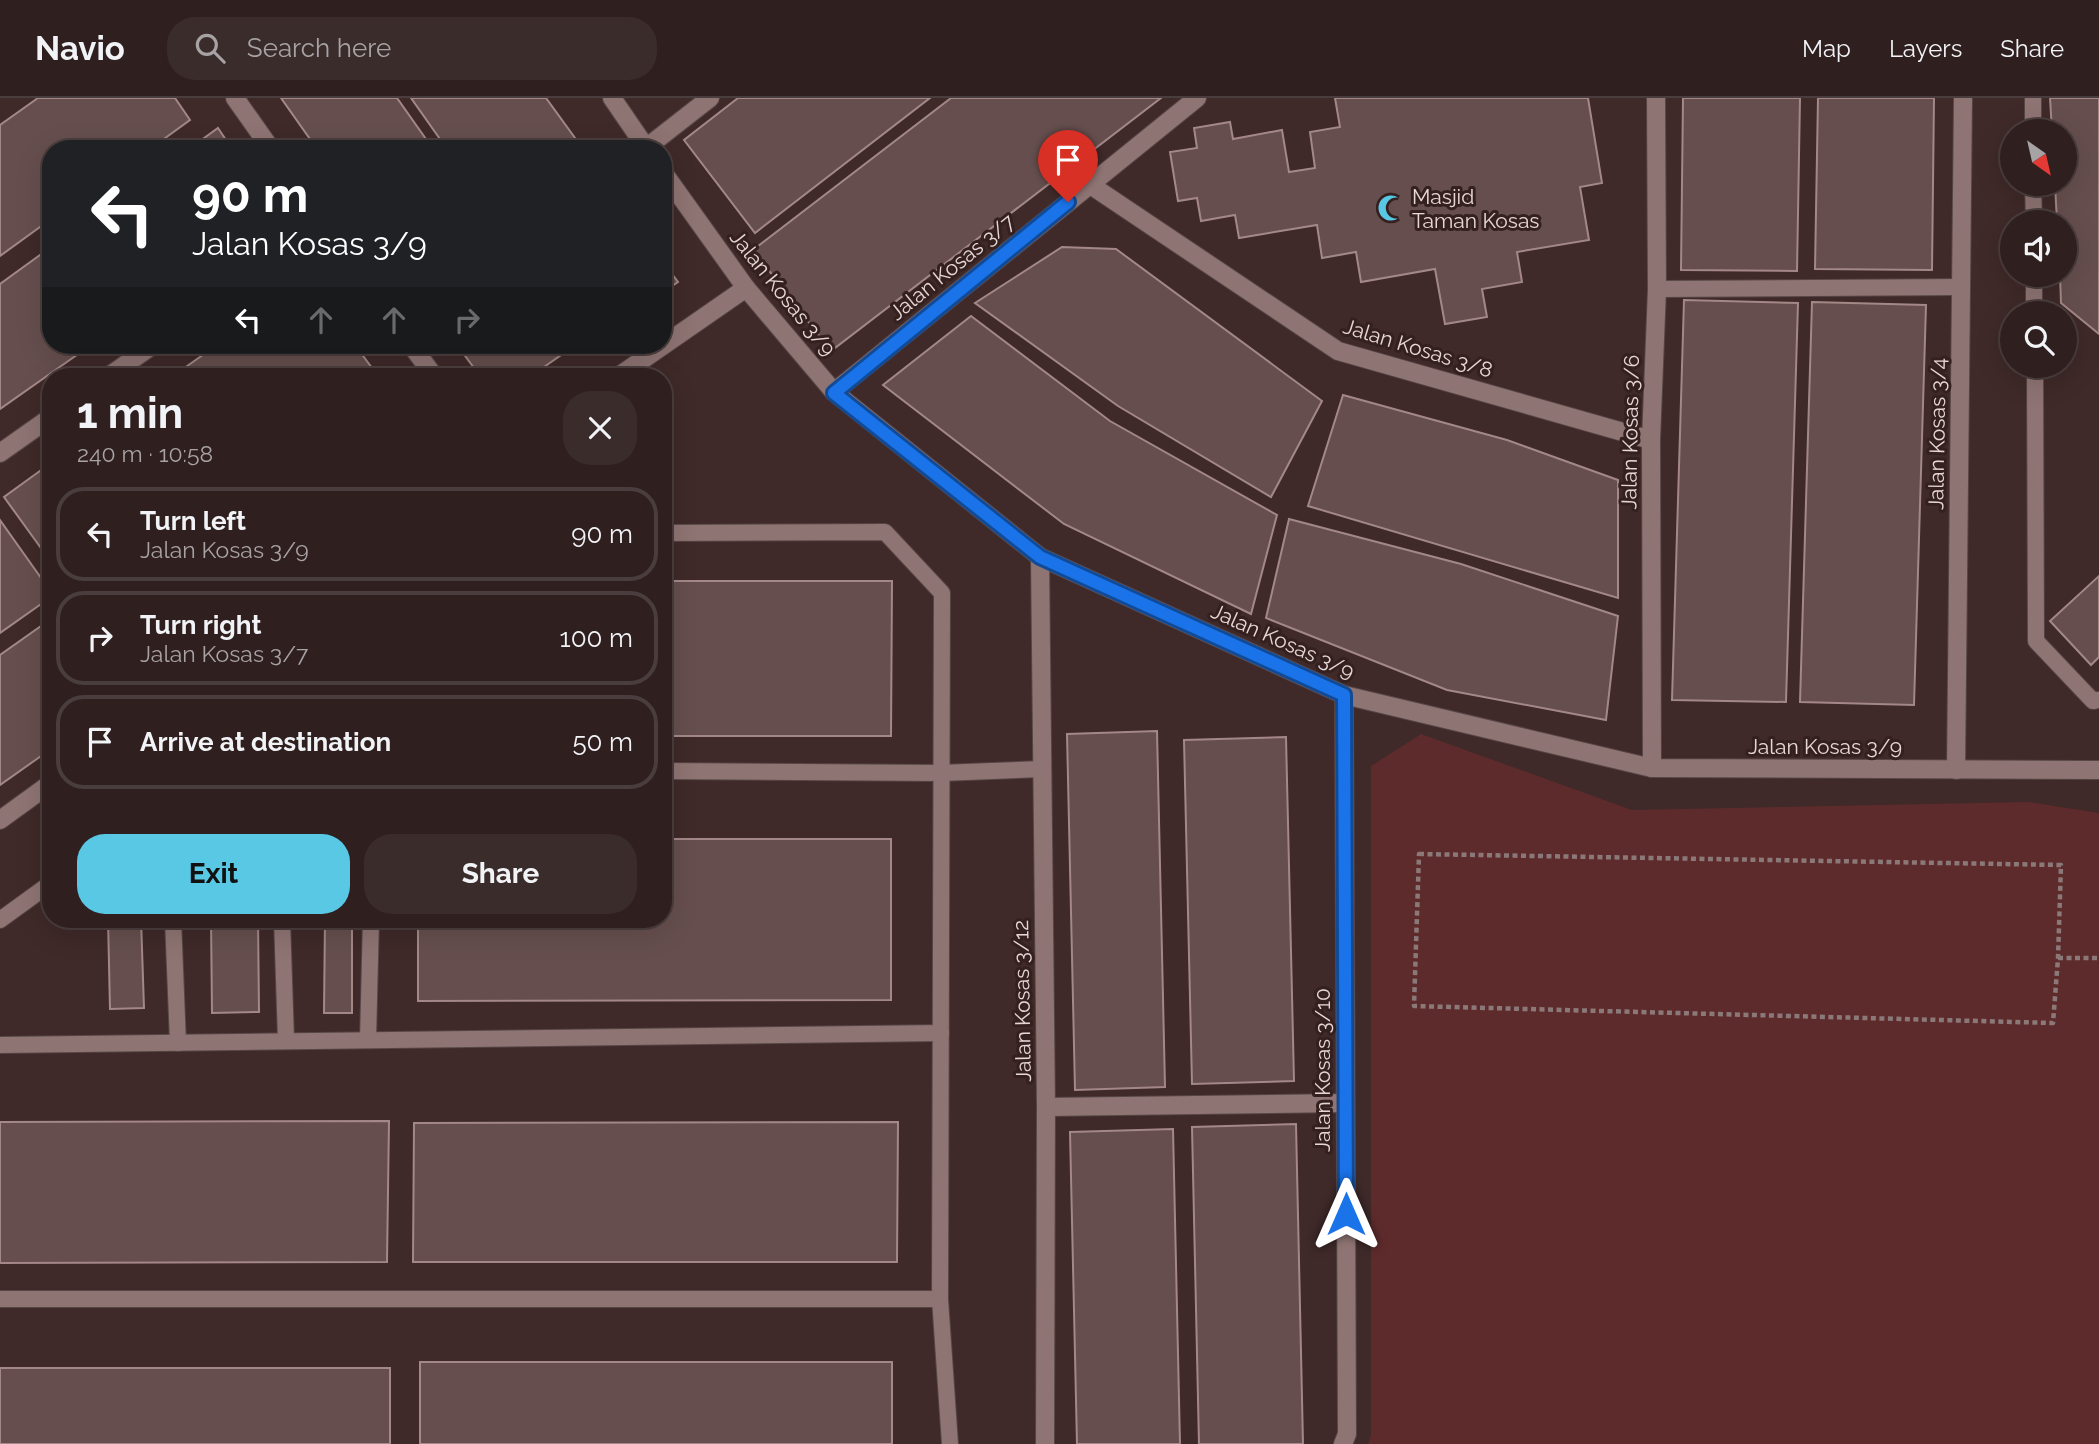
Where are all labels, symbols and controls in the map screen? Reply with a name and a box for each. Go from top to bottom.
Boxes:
search box [167,17,657,80]
text: Navio [35,29,125,68]
icon: search [191,29,229,67]
text: Search here [247,33,391,63]
text: Map [1802,34,1851,63]
text: Layers [1889,34,1962,63]
text: Share [2000,34,2064,63]
north arrow [2000,119,2077,196]
map controls [2000,119,2077,378]
pin [1038,130,1098,202]
icon: arrive [1049,141,1087,179]
text: 90 m [192,166,308,223]
icon: left [77,168,168,259]
place label: Masjid Taman Kosas [1412,184,1539,233]
mosque icon: Masjid Taman Kosas [1376,193,1406,223]
street label: Jalan Kosas 3/7 [884,208,1020,325]
button: sound [2000,210,2077,287]
text: Jalan Kosas 3/9 [192,225,427,262]
street label: Jalan Kosas 3/9 [725,225,841,361]
icon: left [229,301,267,339]
icon: ahead [302,301,340,339]
icon: ahead [375,301,413,339]
icon: right [448,301,486,339]
button: search [2000,301,2077,378]
street label: Jalan Kosas 3/8 [1340,313,1496,383]
street label: Jalan Kosas 3/6 [1616,354,1644,510]
street label: Jalan Kosas 3/4 [1923,358,1951,510]
text: 1 min [77,389,183,438]
button: close [563,391,637,465]
text: 240 m · 10:58 [77,440,213,467]
text: Turn left [140,506,246,536]
icon: left [81,515,119,553]
text: 90 m [571,519,633,549]
text: Jalan Kosas 3/9 [140,536,309,563]
street label: Jalan Kosas 3/9 [1208,598,1358,684]
text: Turn right [140,610,261,640]
icon: right [81,619,119,657]
text: 100 m [560,623,633,653]
text: Jalan Kosas 3/7 [140,640,308,667]
icon: arrive [81,723,119,761]
text: Arrive at destination [140,727,391,757]
text: 50 m [572,727,633,757]
street label: Jalan Kosas 3/9 [1748,734,1902,759]
button: Exit [77,834,350,914]
button: Share [364,834,637,914]
street label: Jalan Kosas 3/12 [1008,920,1036,1082]
street label: Jalan Kosas 3/10 [1310,988,1335,1152]
position arrow [1309,1177,1383,1251]

